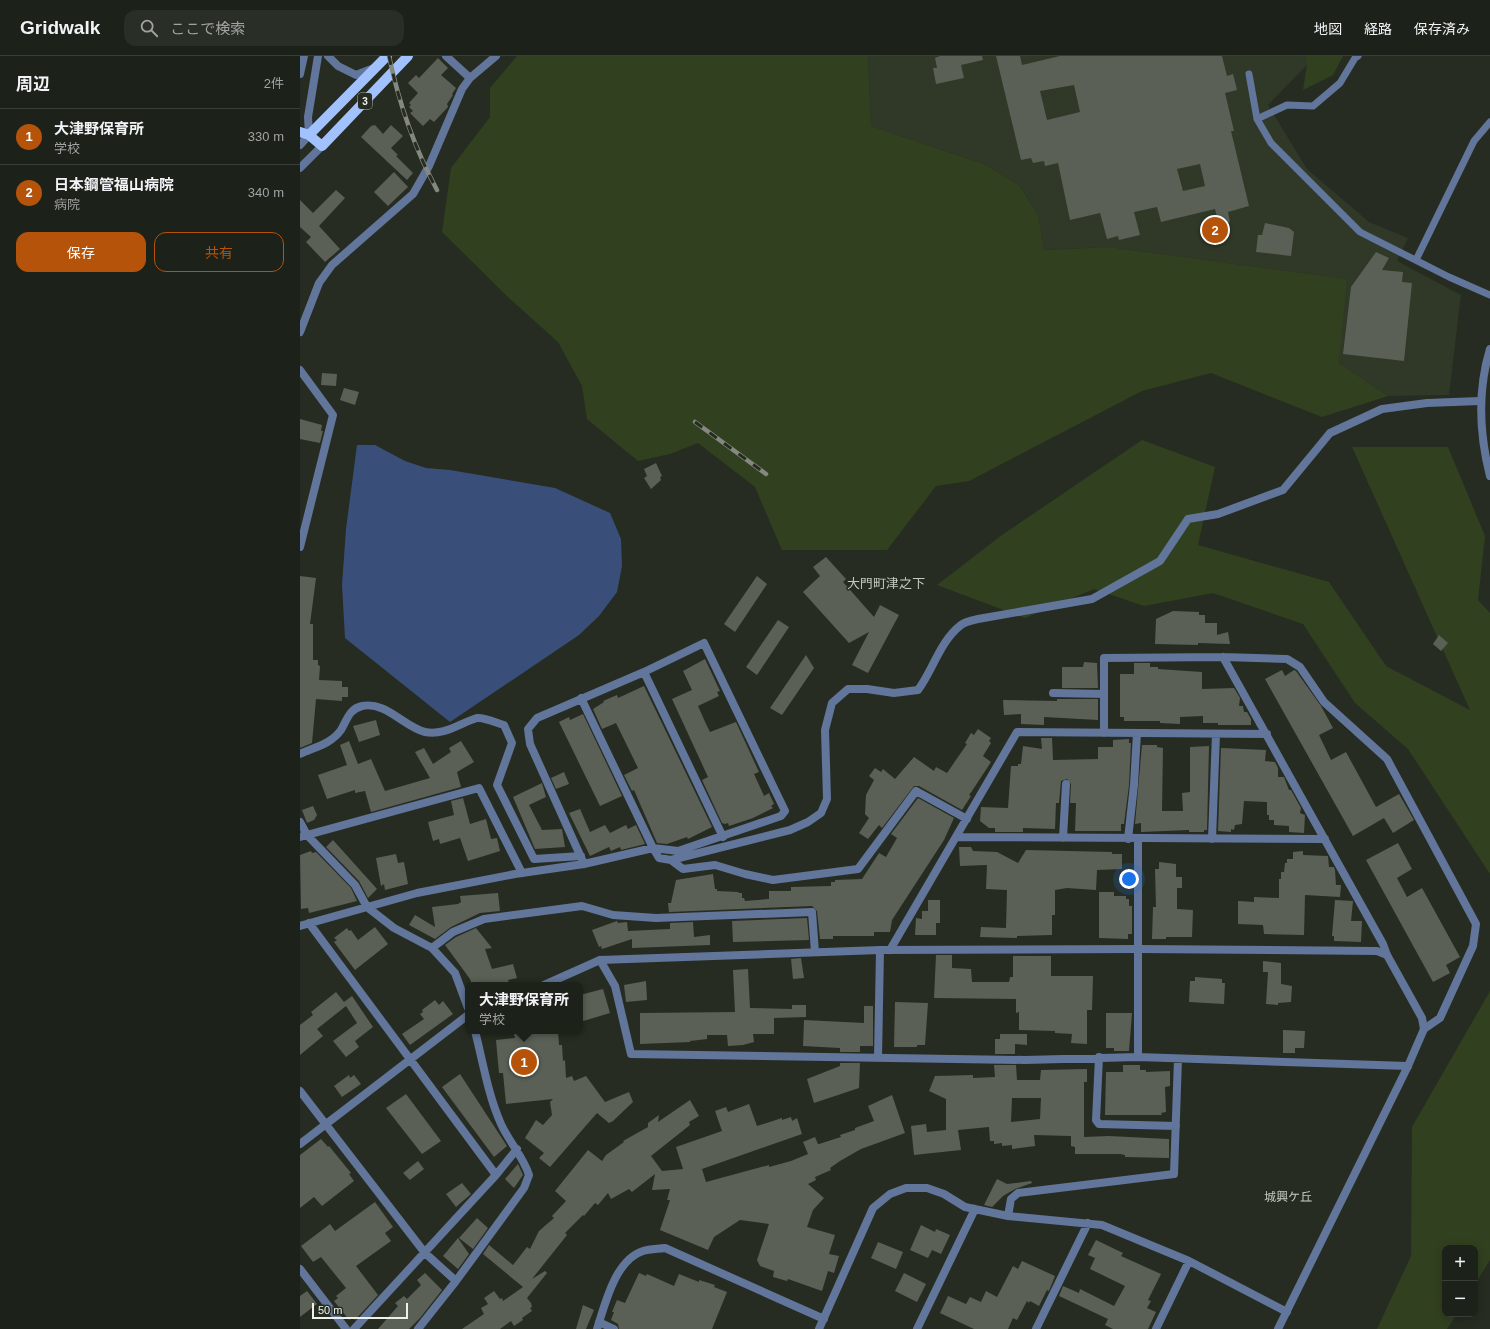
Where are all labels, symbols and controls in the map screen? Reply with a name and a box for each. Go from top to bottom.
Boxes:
search box [124,10,404,46]
text: Gridwalk [20,17,100,38]
icon: search [138,17,160,39]
text: ここで検索 [170,20,245,37]
text: 地図 [1314,21,1342,37]
text: 経路 [1364,21,1392,37]
text: 保存済み [1414,21,1470,37]
text: 周辺 [16,75,50,94]
text: 2件 [264,76,284,91]
road number: 3 [358,93,372,109]
text: 大津野保育所 [54,120,144,137]
text: 1 [25,129,33,144]
text: 330 m [248,129,284,144]
text: 学校 [54,141,80,156]
text: 日本鋼管福山病院 [54,176,174,193]
text: 2 [25,185,33,200]
text: 340 m [248,185,284,200]
text: 病院 [54,197,80,212]
pin: 2 [1202,215,1228,245]
button: 保存 [16,232,146,272]
button: 共有 [154,232,284,272]
district label: 大門町津之下 [847,576,925,591]
your location [1119,869,1139,889]
popup [465,982,583,1034]
text: 大津野保育所 [479,991,569,1008]
text: 学校 [479,1012,505,1027]
pin: 1 [511,1047,537,1077]
district label: 城興ケ丘 [1264,1190,1312,1204]
map controls [1442,1245,1478,1317]
button: + [1442,1245,1478,1281]
button: − [1442,1281,1478,1317]
scale bar [312,1301,408,1320]
text: 50 m [318,1304,342,1316]

